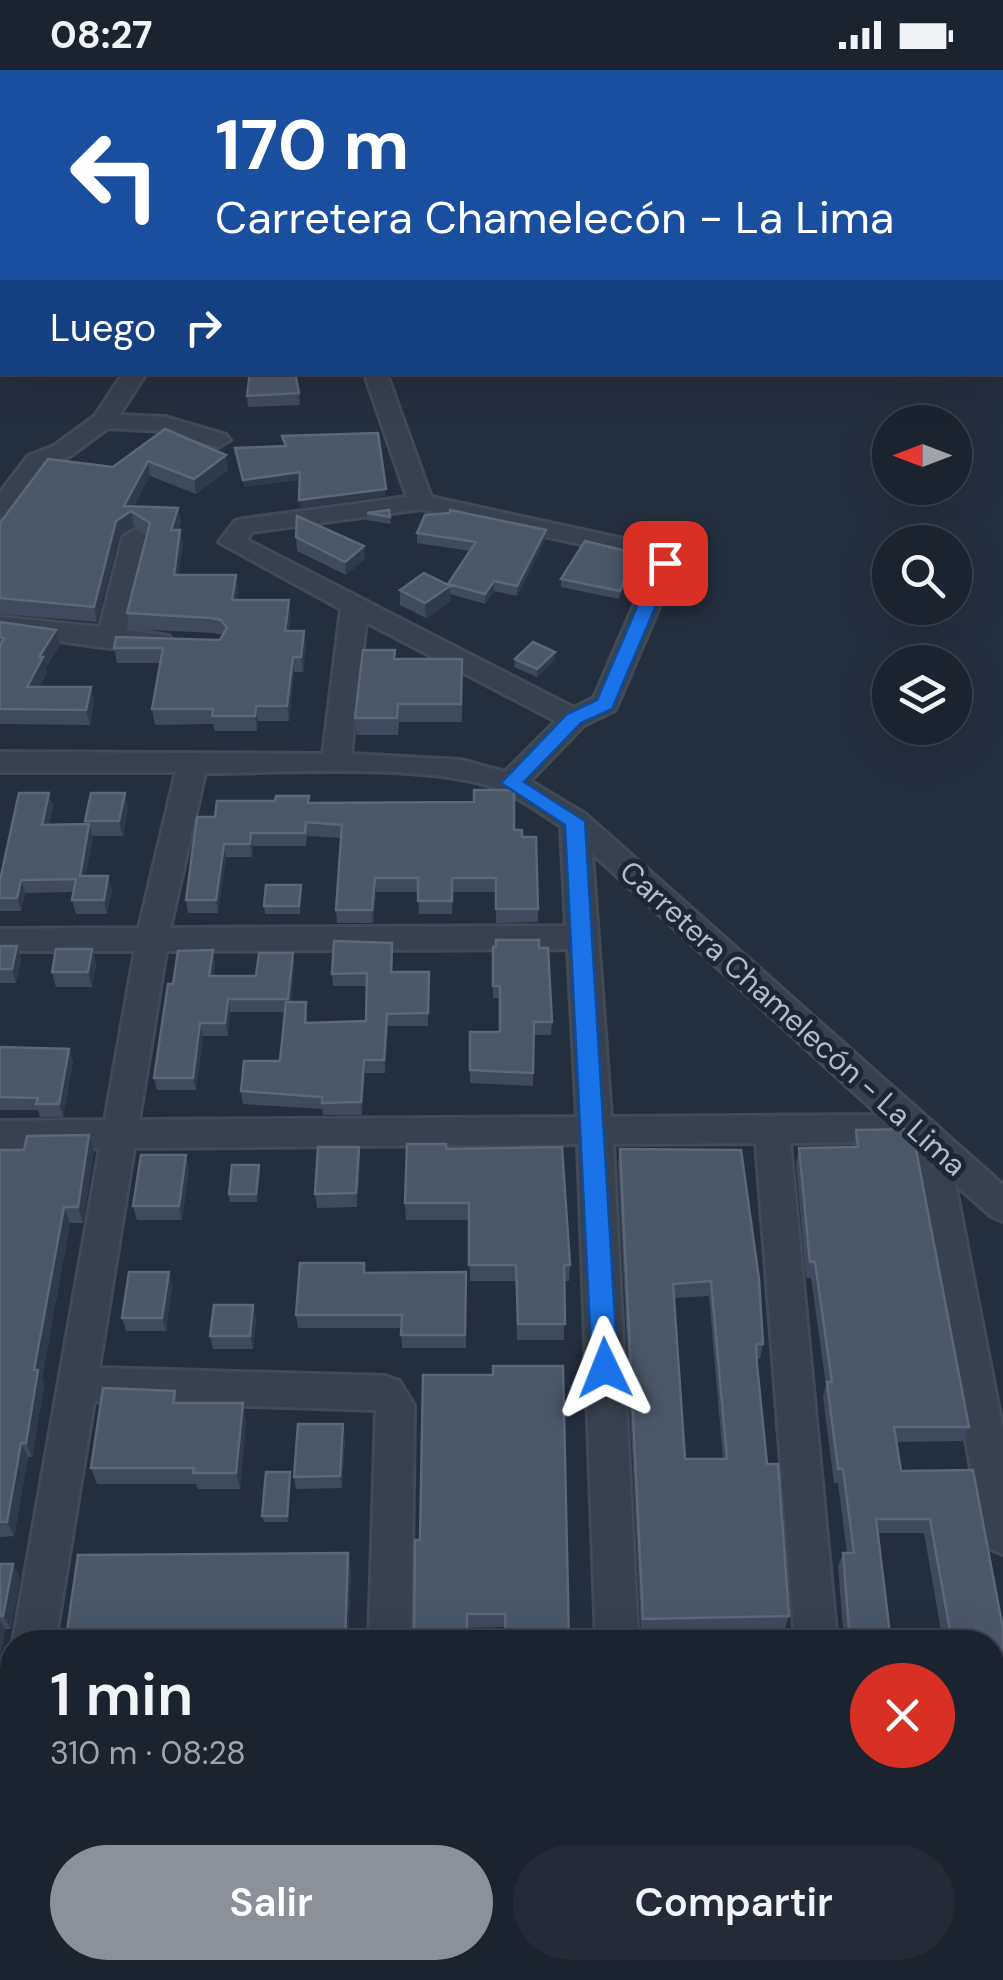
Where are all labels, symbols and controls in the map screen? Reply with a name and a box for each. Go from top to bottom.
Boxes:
text: 08:27 [50,10,153,60]
text: 170 m [215,100,409,191]
icon: left [50,110,180,240]
text: Carretera Chamelecón - La Lima [215,188,894,247]
icon: right [176,300,231,355]
text: Luego [50,303,156,353]
north arrow [872,405,972,505]
map controls [872,405,972,745]
pin [623,521,708,606]
button: search [872,525,972,625]
icon: arrive [638,536,693,591]
button: layers [872,645,972,745]
street label: Carretera Chamelecón - La Lima [612,852,974,1184]
position arrow [553,1316,657,1420]
text: 1 min [50,1655,193,1734]
button: close [850,1663,955,1768]
text: 310 m · 08:28 [50,1732,246,1774]
button: Salir [50,1845,493,1960]
button: Compartir [513,1845,955,1960]

